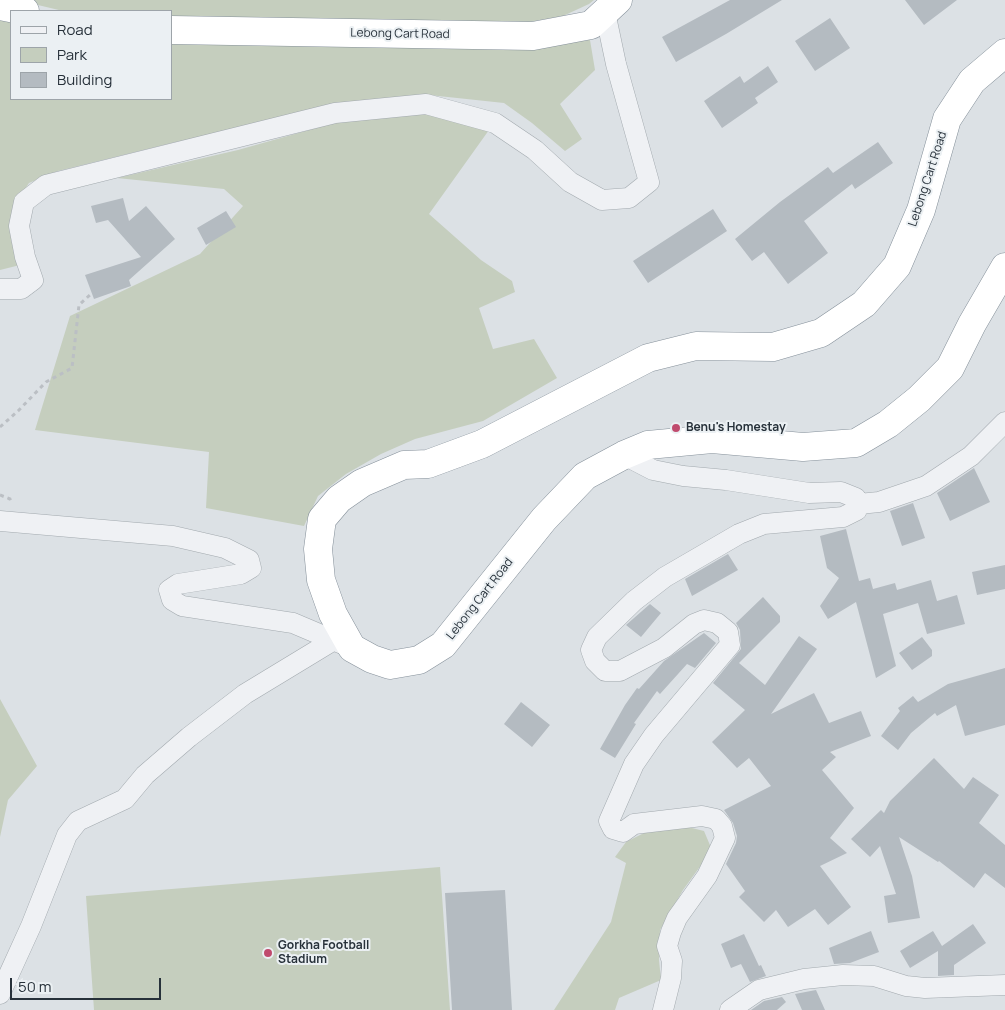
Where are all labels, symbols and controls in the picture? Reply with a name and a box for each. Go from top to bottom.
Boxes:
legend [10,10,172,100]
text: Road [57,19,93,40]
street label: Lebong Cart Road [350,26,450,42]
text: Park [57,44,87,65]
text: Building [57,69,112,90]
street label: Lebong Cart Road [906,130,950,228]
place label: Benu's Homestay [686,421,786,435]
marker: Benu's Homestay [670,422,682,434]
street label: Lebong Cart Road [444,555,516,643]
place label: Gorkha Football Stadium [278,939,369,967]
marker: Gorkha Football Stadium [262,947,274,959]
scale bar [12,968,164,1000]
text: 50 m [18,976,52,997]

